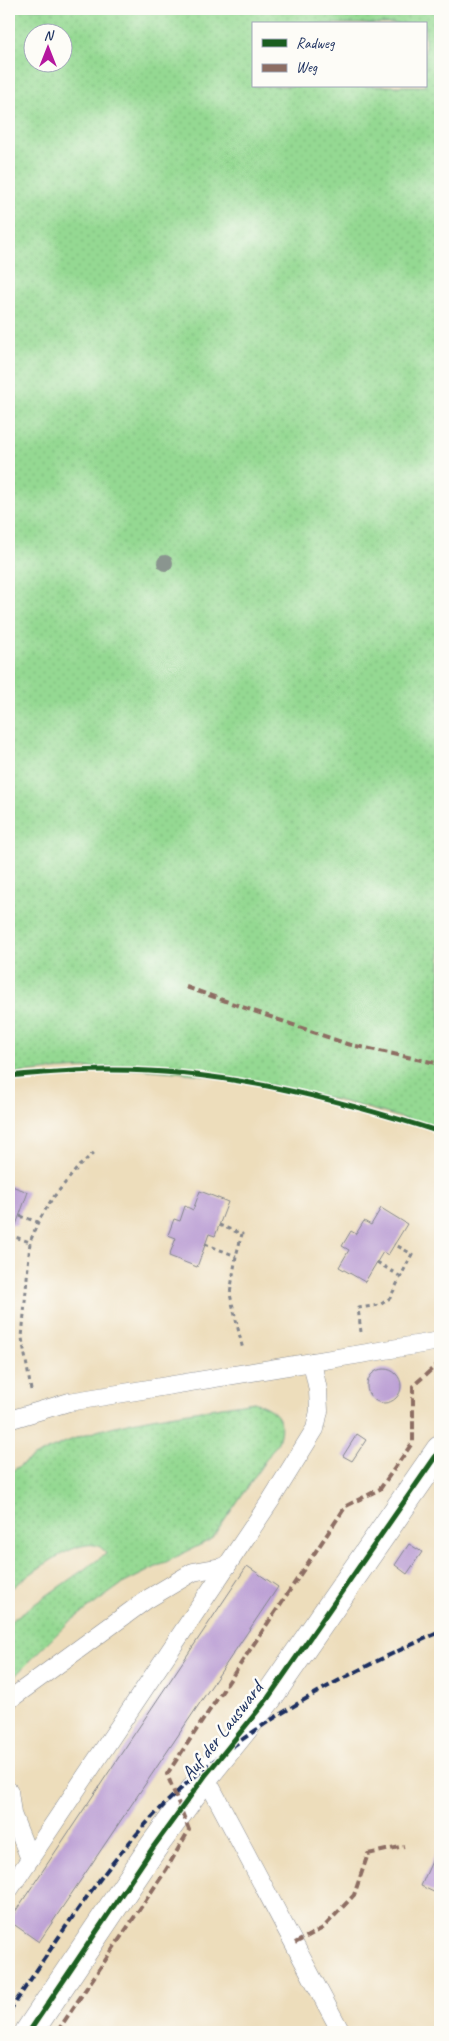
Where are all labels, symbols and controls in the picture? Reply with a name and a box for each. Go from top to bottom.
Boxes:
north arrow [22,22,72,72]
legend [252,22,426,88]
text: N [44,27,55,44]
text: Radweg [296,34,336,53]
text: Weg [296,58,318,77]
street label: Auf der Lausward [176,1674,270,1786]

